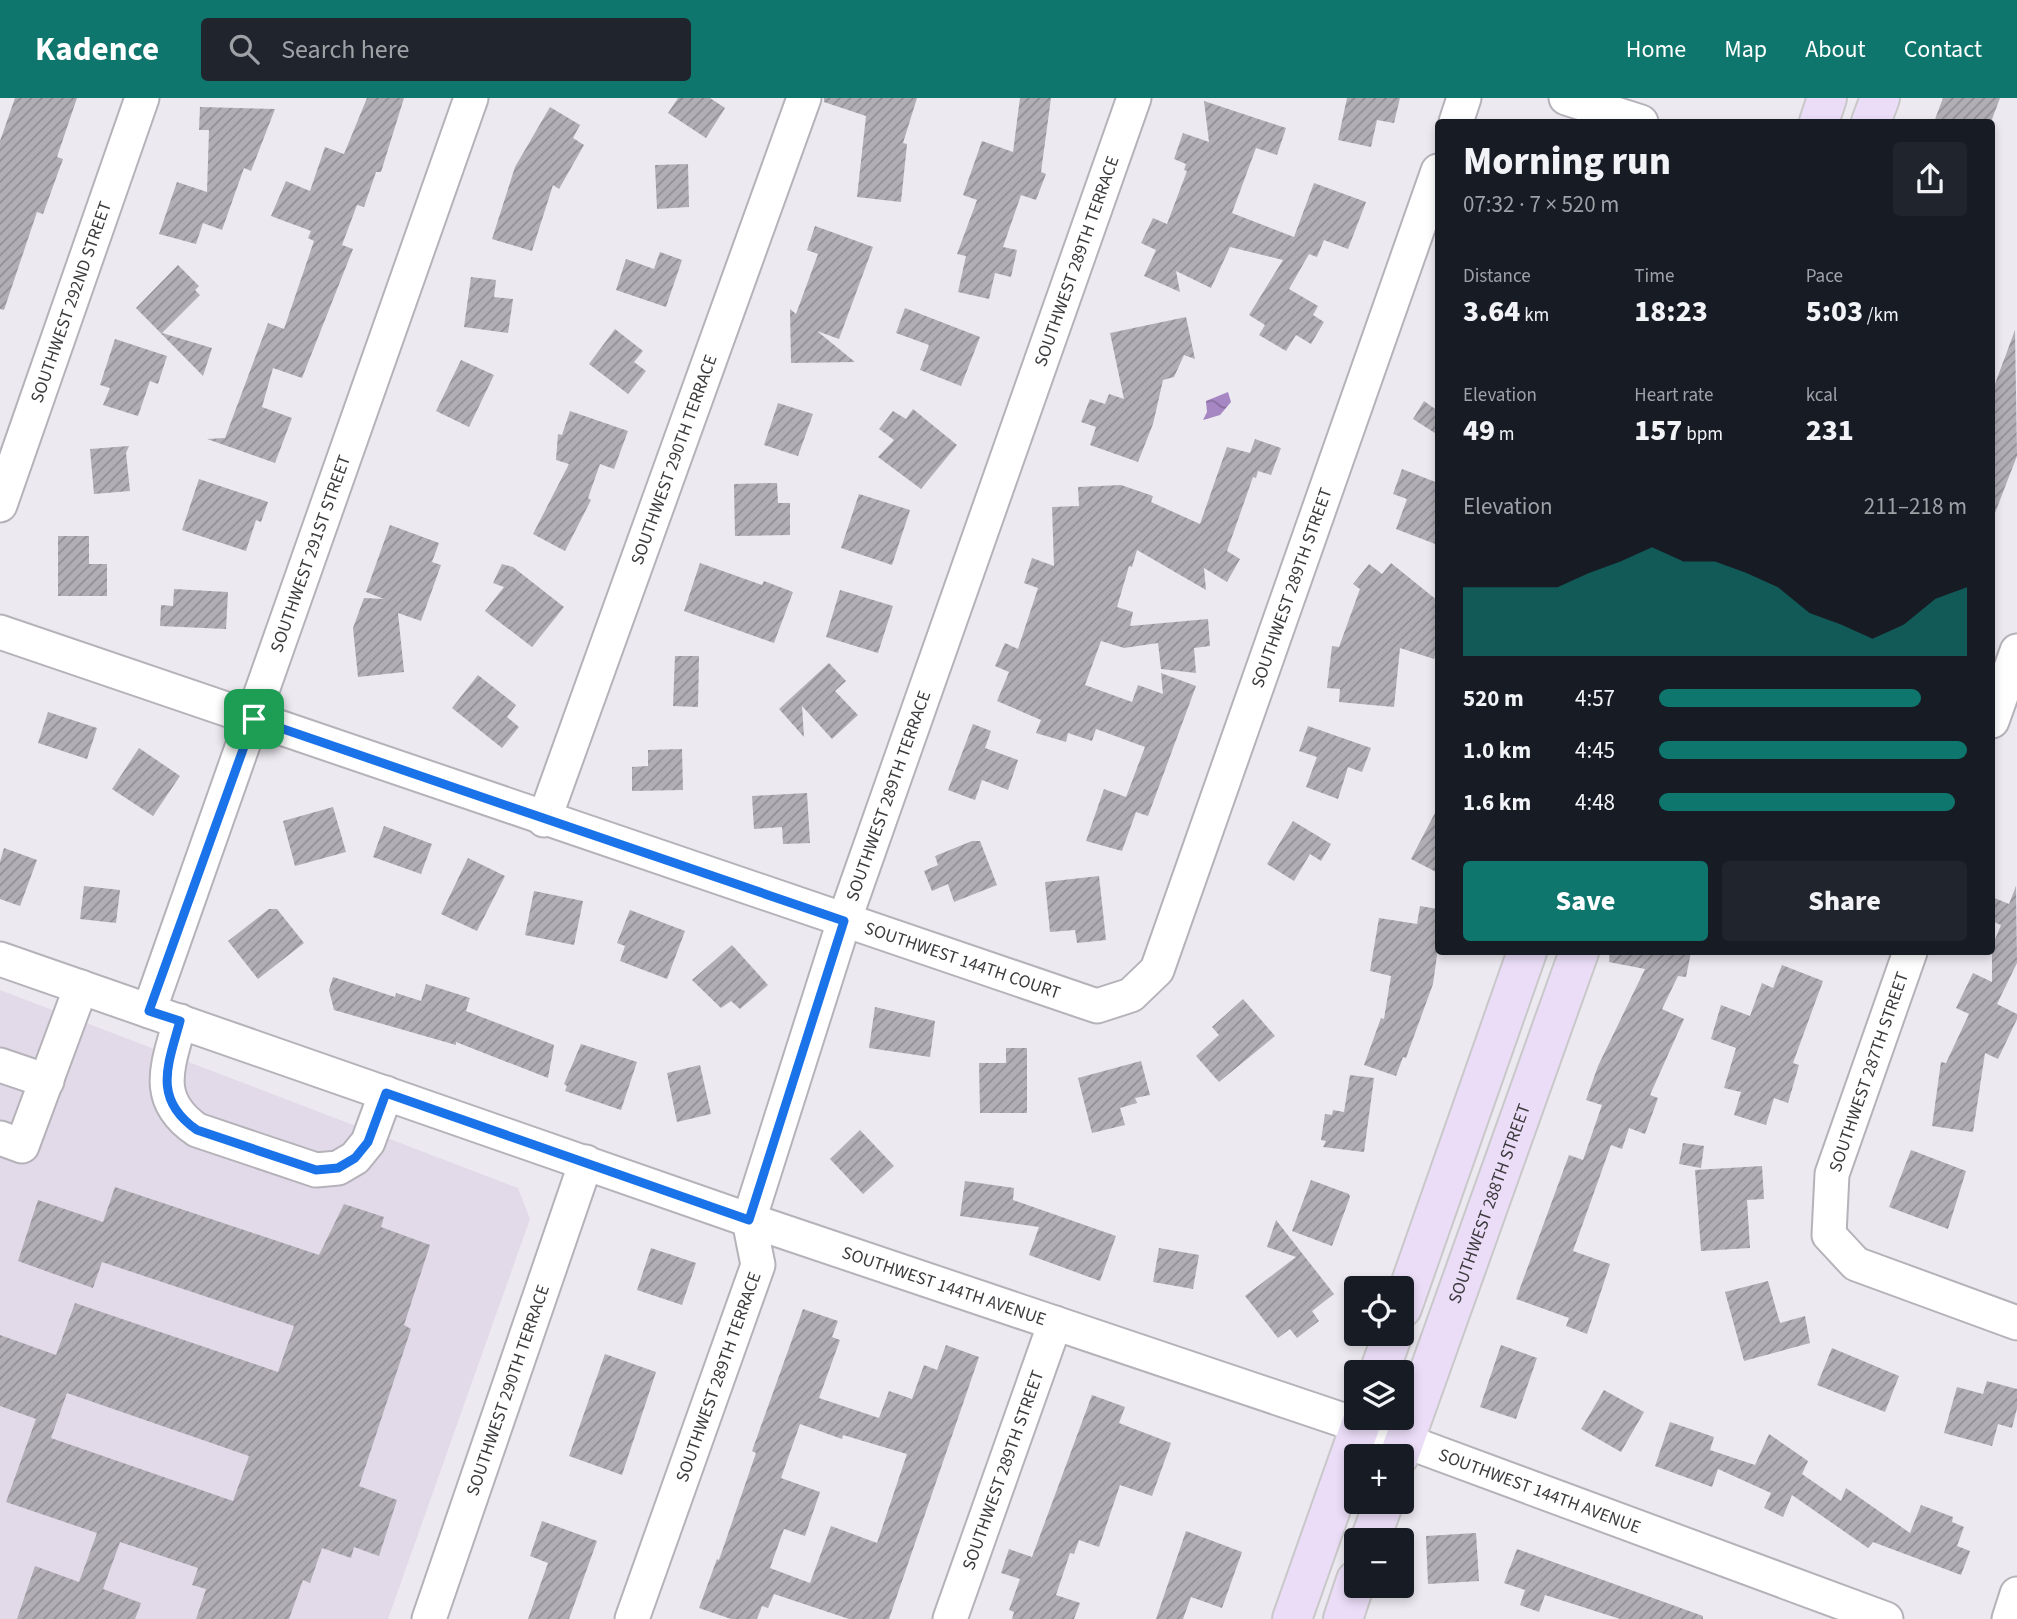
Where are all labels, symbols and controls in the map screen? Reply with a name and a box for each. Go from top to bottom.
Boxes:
search box [201,18,691,81]
text: Kadence [35,26,159,73]
icon: search [225,30,263,68]
text: Search here [281,31,409,68]
text: Home [1626,32,1686,67]
text: Map [1724,32,1767,67]
text: About [1805,32,1866,67]
text: Contact [1904,32,1982,67]
text: Morning run [1463,135,1671,189]
button: share [1893,142,1967,216]
street label: SOUTHWEST 289TH TERRACE [1028,152,1125,370]
text: 07:32 · 7 × 520 m [1463,188,1619,221]
street label: SOUTHWEST 292ND STREET [24,198,118,406]
text: Distance [1463,263,1531,290]
text: Time [1634,263,1674,290]
text: Pace [1806,263,1843,290]
text: 3.64 [1463,290,1520,333]
text: 18:23 [1634,290,1708,333]
text: 5:03 [1806,290,1863,333]
text: km [1520,302,1549,329]
text: /km [1863,302,1899,329]
street label: SOUTHWEST 290TH TERRACE [624,351,723,568]
text: Elevation [1463,382,1537,409]
text: Heart rate [1634,382,1713,409]
text: kcal [1806,382,1838,409]
text: 49 [1463,409,1495,452]
text: 157 [1634,409,1682,452]
text: 231 [1806,409,1854,452]
text: m [1495,421,1515,448]
text: bpm [1682,421,1723,448]
street label: SOUTHWEST 291ST STREET [264,451,357,656]
street label: SOUTHWEST 289TH STREET [1245,484,1338,691]
text: Elevation [1463,490,1553,523]
text: 211–218 m [1864,490,1967,523]
text: 520 m [1463,682,1524,715]
text: 4:57 [1575,682,1615,715]
street label: SOUTHWEST 289TH TERRACE [839,687,937,905]
pin [224,689,284,749]
icon: arrive [235,700,273,738]
text: 1.0 km [1463,734,1531,767]
text: 4:45 [1575,734,1615,767]
text: 1.6 km [1463,786,1531,819]
text: 4:48 [1575,786,1615,819]
button: Save [1463,861,1708,941]
button: Share [1722,861,1967,941]
street label: SOUTHWEST 144TH COURT [861,915,1064,1005]
street label: SOUTHWEST 287TH STREET [1823,968,1915,1175]
street label: SOUTHWEST 288TH STREET [1442,1100,1536,1307]
street label: SOUTHWEST 144TH AVENUE [839,1240,1049,1332]
street label: SOUTHWEST 289TH TERRACE [669,1268,767,1485]
map controls [1344,1276,1414,1598]
button: locate [1344,1276,1414,1346]
street label: SOUTHWEST 290TH TERRACE [460,1281,555,1499]
button: layers [1344,1360,1414,1430]
street label: SOUTHWEST 289TH STREET [956,1366,1050,1573]
street label: SOUTHWEST 144TH AVENUE [1435,1442,1644,1540]
button: + [1344,1444,1414,1514]
button: − [1344,1528,1414,1598]

